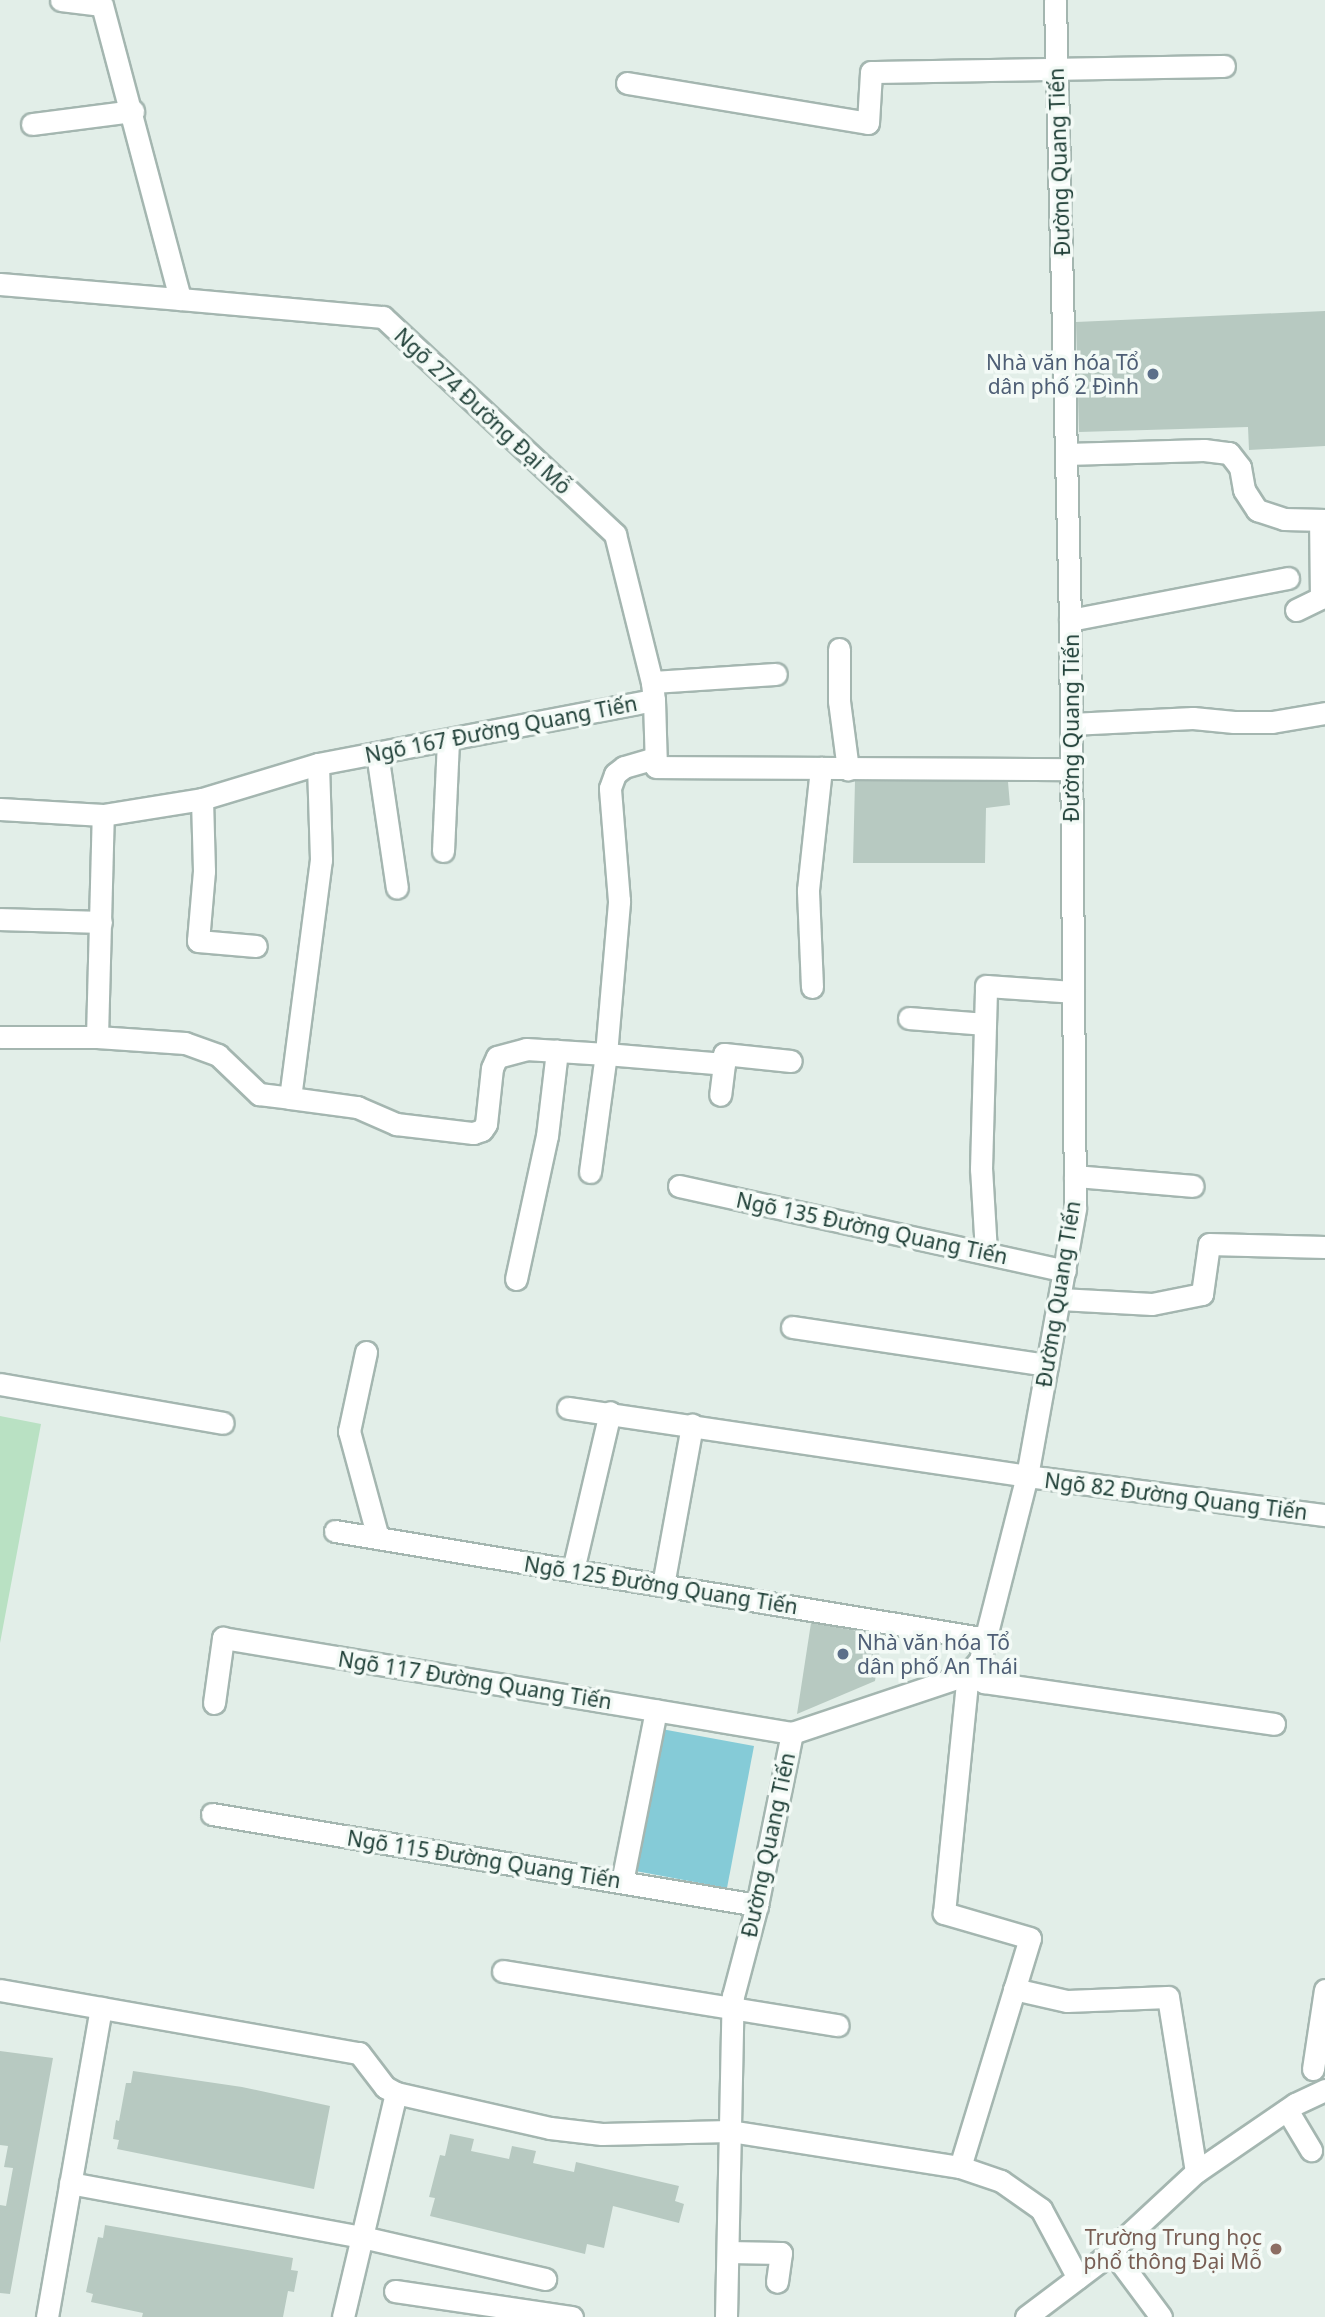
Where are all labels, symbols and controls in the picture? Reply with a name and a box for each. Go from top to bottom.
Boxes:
street label: Đường Quang Tiến [1043,68,1075,256]
street label: Ngõ 274 Đường Đại Mỗ [390,323,576,499]
place label: Nhà văn hóa Tổ dân phố 2 Đình [986,349,1139,399]
marker: Nhà văn hóa Tổ dân phố 2 Đình [1145,366,1161,382]
street label: Đường Quang Tiến [1058,634,1084,822]
street label: Ngõ 167 Đường Quang Tiến [363,690,639,768]
street label: Ngõ 135 Đường Quang Tiến [734,1187,1010,1269]
street label: Đường Quang Tiến [1031,1199,1085,1389]
street label: Ngõ 82 Đường Quang Tiến [1043,1467,1309,1525]
street label: Ngõ 125 Đường Quang Tiến [522,1551,800,1619]
place label: Nhà văn hóa Tổ dân phố An Thái [857,1629,1018,1679]
street label: Ngõ 117 Đường Quang Tiến [336,1646,614,1714]
marker: Nhà văn hóa Tổ dân phố An Thái [835,1646,851,1662]
street label: Đường Quang Tiến [736,1750,800,1940]
street label: Ngõ 115 Đường Quang Tiến [345,1825,623,1893]
place label: Trường Trung học phổ thông Đại Mỗ [1084,2224,1262,2274]
marker: Trường Trung học phổ thông Đại Mỗ [1268,2241,1284,2257]

